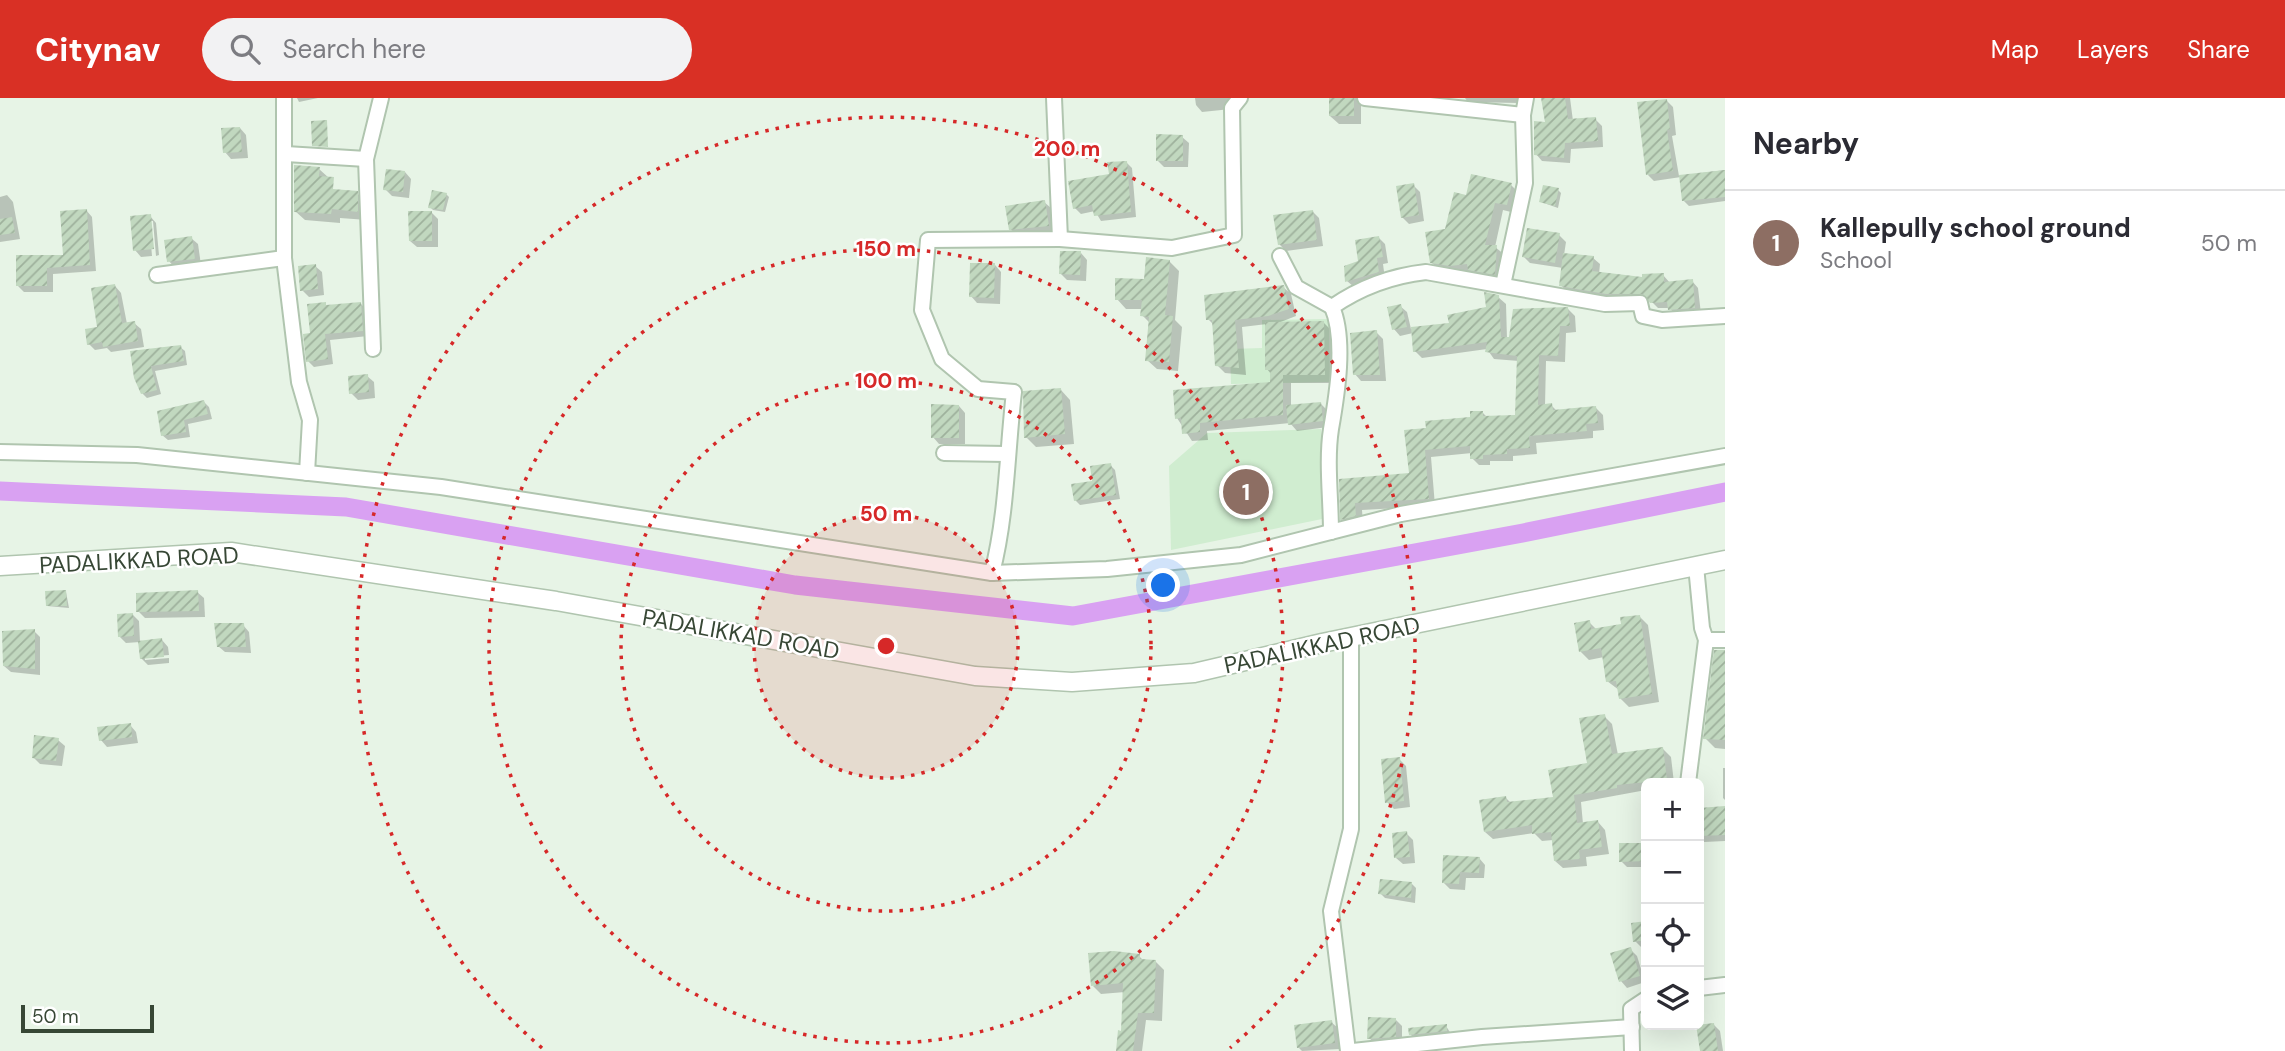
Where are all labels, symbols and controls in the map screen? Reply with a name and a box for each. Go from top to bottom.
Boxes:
search box [202,18,692,81]
text: Citynav [35,28,160,71]
icon: search [226,30,264,68]
text: Search here [282,32,426,66]
text: Map [1991,34,2039,65]
text: Layers [2077,34,2149,65]
text: Share [2187,34,2250,65]
text: Nearby [1753,124,1859,163]
text: 200 m [1034,135,1100,163]
text: Kallepully school ground [1820,211,2131,245]
text: 1 [1772,228,1780,258]
text: 50 m [2201,228,2257,258]
text: 150 m [856,235,916,263]
text: School [1820,245,1892,275]
text: 100 m [855,367,917,395]
pin: 1 [1223,466,1269,518]
text: 50 m [860,500,912,528]
street label: PADALIKKAD ROAD [39,540,239,580]
your location [1146,568,1180,602]
street label: PADALIKKAD ROAD [640,602,842,666]
street label: PADALIKKAD ROAD [1221,610,1423,680]
centre of rings [874,634,898,658]
map controls [1641,778,1704,1030]
button: + [1641,778,1704,841]
button: − [1641,841,1704,904]
button: locate [1641,904,1704,967]
button: layers [1641,967,1704,1030]
scale bar [21,1002,154,1034]
text: 50 m [32,1004,79,1029]

